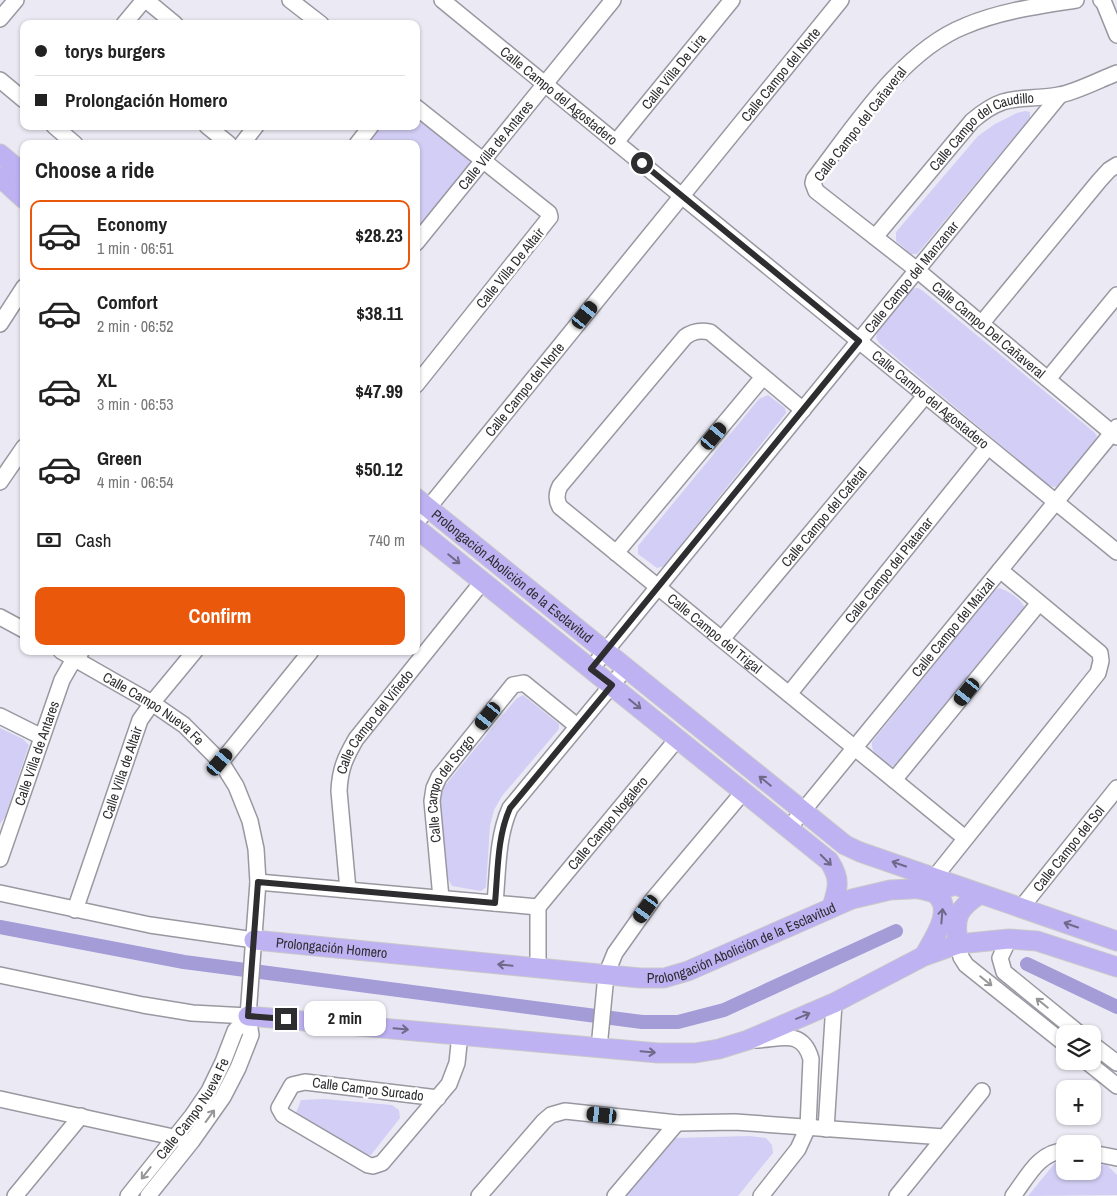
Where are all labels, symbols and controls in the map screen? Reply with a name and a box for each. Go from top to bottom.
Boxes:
street label: Calle Campo del Norte [737,24,824,125]
street label: Calle Villa De Lira [637,30,710,113]
text: torys burgers [65,38,165,64]
street label: Calle Campo del Agostadero [497,42,621,149]
street label: Calle Campo del Cañaveral [810,63,910,185]
text: Prolongación Homero [65,87,228,113]
street label: Calle Campo del Caudillo [925,89,1034,175]
street label: Calle Villa de Antares [454,97,537,193]
route start [631,152,653,174]
text: Choose a ride [35,155,154,185]
text: Economy [97,211,167,237]
icon: car [37,213,82,258]
street label: Calle Campo del Manzanar [860,217,962,337]
text: $28.23 [355,222,403,248]
street label: Calle Villa De Altair [472,224,548,312]
text: 1 min · 06:51 [97,237,174,259]
street label: Calle Campo Del Cañaveral [928,277,1049,382]
text: Comfort [97,289,158,315]
icon: car [37,291,82,336]
car [569,299,600,331]
text: $38.11 [356,300,403,326]
text: 2 min · 06:52 [97,315,174,337]
street label: Calle Campo del Norte [481,339,568,440]
street label: Calle Campo del Agostadero [868,346,993,453]
text: XL [97,367,117,393]
icon: car [37,369,82,414]
text: $47.99 [355,378,403,404]
text: 3 min · 06:53 [97,393,174,415]
car [698,420,729,452]
text: Green [97,445,142,471]
icon: car [37,447,82,492]
text: $50.12 [355,456,403,482]
street label: Calle Campo del Cafetal [777,463,871,571]
text: 4 min · 06:54 [97,471,174,493]
street label: Prolongación Abolición de la Esclavitud [428,505,597,647]
street label: Calle Campo del Platanar [841,513,937,627]
icon: cash [35,526,63,554]
text: Cash [75,527,111,553]
text: 740 m [369,529,405,551]
one-way arrow [447,553,460,564]
street label: Calle Campo del Maizal [907,575,999,680]
button: Confirm [35,587,405,645]
street label: Calle Campo del Trigal [664,589,766,677]
street label: Calle Campo del Viñedo [332,666,417,776]
street label: Calle Campo Nueva Fe [100,668,208,749]
car [951,676,982,708]
street label: Calle Villa de Antares [10,698,63,808]
one-way arrow [629,699,642,710]
car [472,700,503,732]
street label: Calle Villa de Altair [98,724,146,822]
street label: Calle Campo del Sorgo [423,731,478,843]
car [204,746,235,778]
street label: Calle Campo Nogalero [564,773,652,874]
one-way arrow [758,776,771,787]
street label: Calle Campo del Sol [1029,802,1108,895]
one-way arrow [820,854,832,866]
one-way arrow [891,859,907,868]
car [631,892,660,926]
street label: Prolongación Abolición de la Esclavitud [647,898,839,987]
one-way arrow [937,908,947,924]
one-way arrow [1064,920,1079,929]
street label: Prolongación Homero [275,933,388,962]
one-way arrow [497,960,513,970]
one-way arrow [979,976,992,987]
one-way arrow [1036,998,1049,1009]
callout: 2 min [304,1002,386,1036]
text: 2 min [328,1007,362,1029]
route end [275,1008,297,1030]
one-way arrow [795,1010,810,1020]
one-way arrow [393,1025,409,1034]
map controls [1056,1025,1101,1180]
button: layers [1056,1025,1101,1070]
one-way arrow [639,1047,655,1057]
street label: Calle Campo Nueva Fe [152,1055,233,1163]
street label: Calle Campo Surcado [311,1073,425,1105]
button: + [1056,1080,1101,1125]
car [586,1106,617,1124]
one-way arrow [205,1109,215,1123]
button: − [1056,1135,1101,1180]
one-way arrow [141,1166,152,1179]

